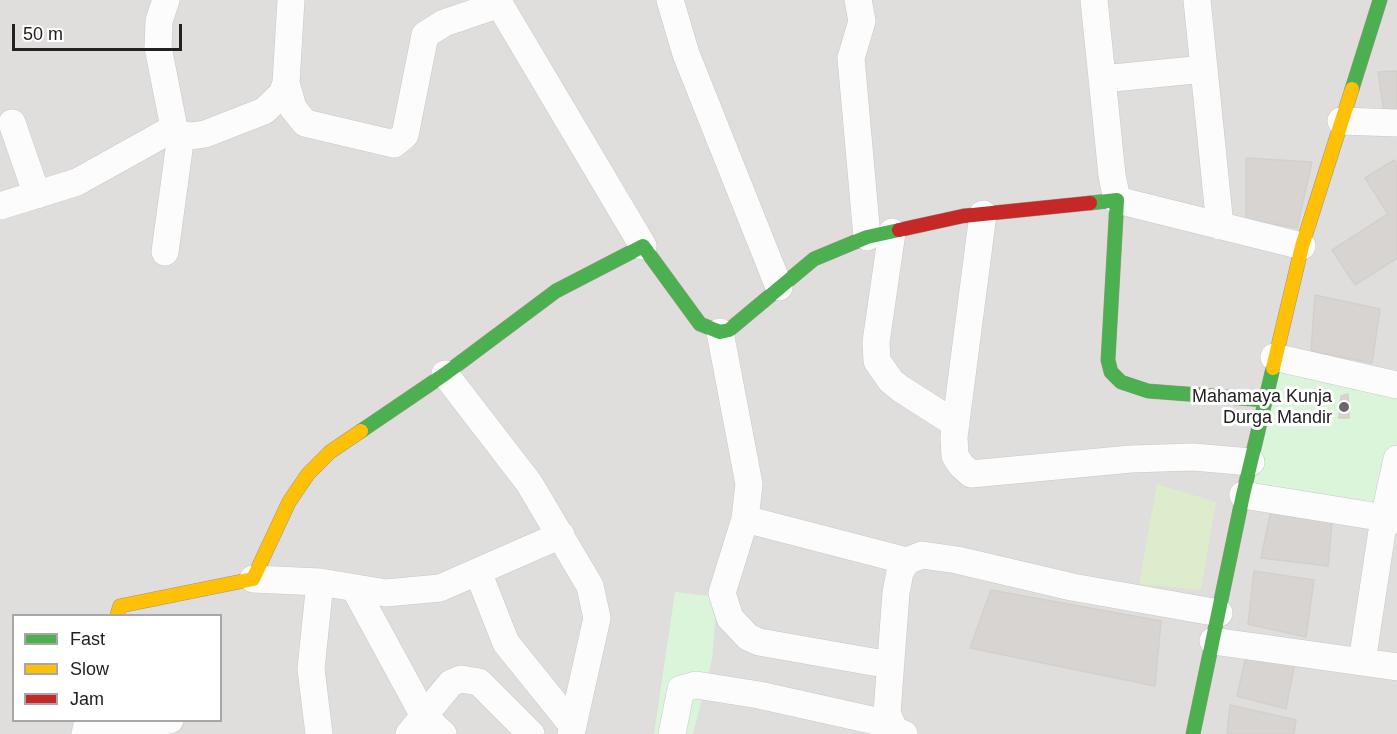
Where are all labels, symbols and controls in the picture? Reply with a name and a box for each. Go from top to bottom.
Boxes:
scale bar [15,12,184,50]
text: 50 m [23,24,63,44]
place label: Mahamaya Kunja Durga Mandir [1192,386,1332,428]
marker: Mahamaya Kunja Durga Mandir [1337,400,1351,414]
legend [12,614,222,722]
text: Fast [70,629,105,649]
text: Slow [70,659,109,679]
text: Jam [70,689,104,709]

